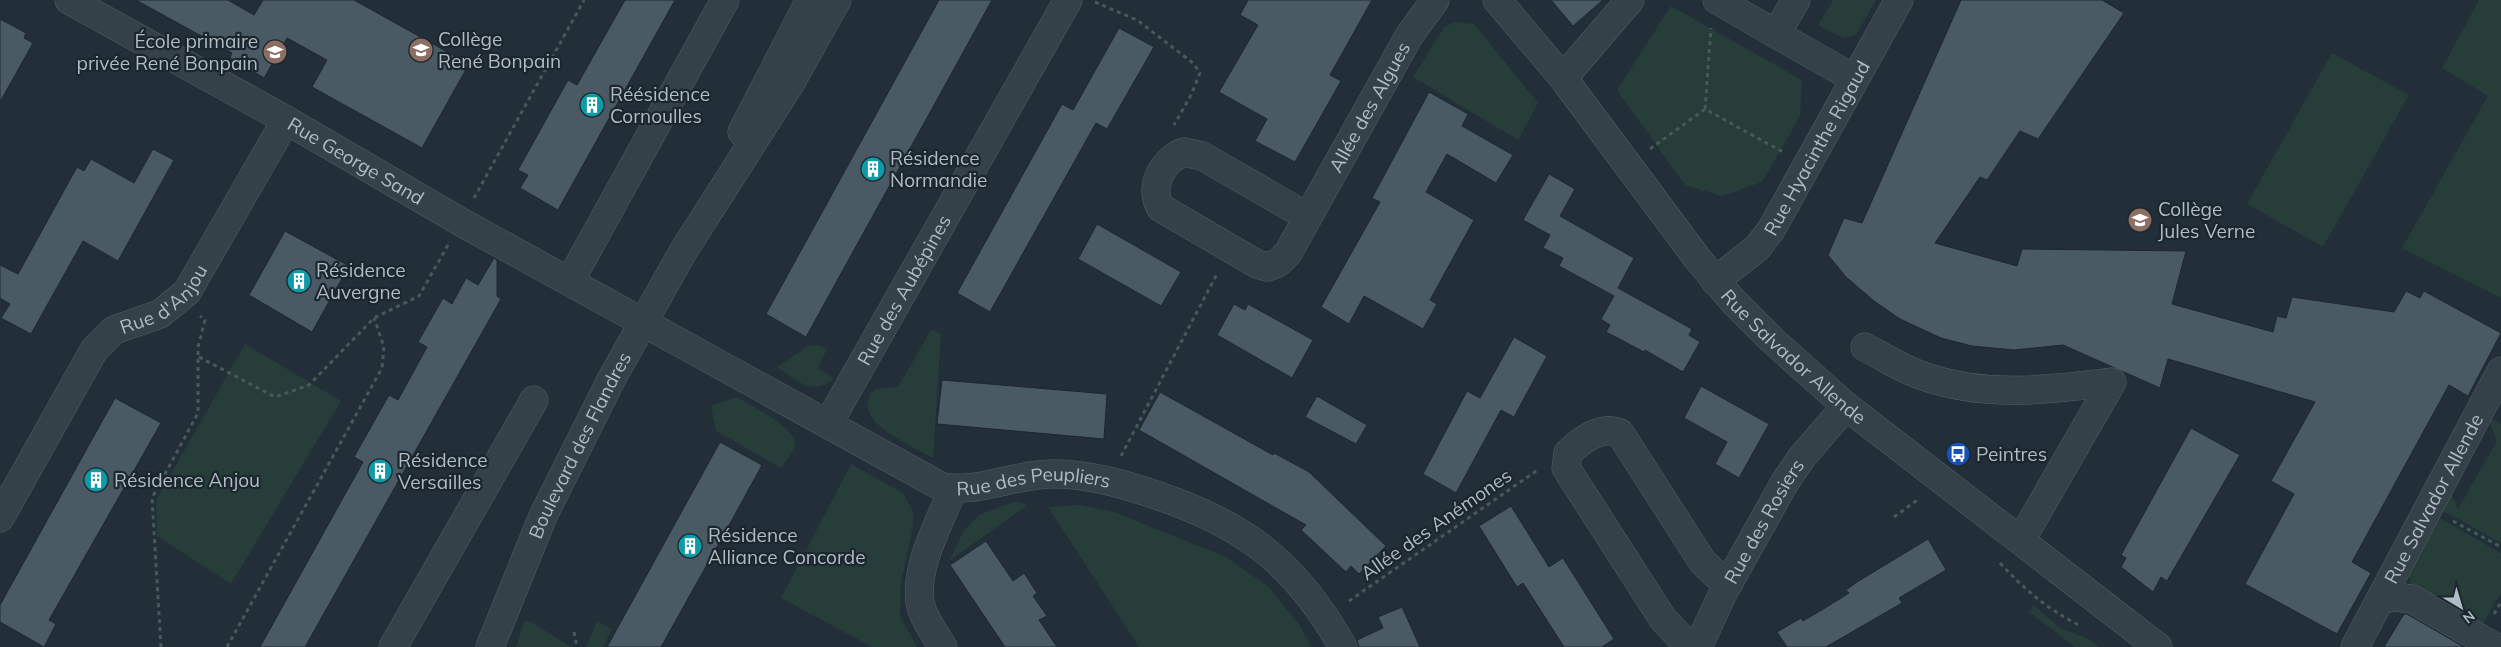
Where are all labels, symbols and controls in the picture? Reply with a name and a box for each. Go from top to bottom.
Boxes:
place label: Collège René Bonpain [438,27,561,73]
place label: École primaire privée René Bonpain [77,29,258,75]
school or university icon: Collège René Bonpain [408,37,434,63]
street label: Allée des Algues [1323,38,1415,176]
school or university icon: École primaire privée René Bonpain [262,39,288,65]
street label: Rue Hyacinthe Rigaud [1758,56,1875,240]
place label: Réésidence Cornoulles [610,82,710,128]
building icon: Réésidence Cornoulles [579,92,605,118]
street label: Rue George Sand [283,112,429,210]
place label: Résidence Normandie [890,146,987,192]
building icon: Résidence Normandie [860,156,886,182]
place label: Collège Jules Verne [2158,197,2255,243]
school or university icon: Collège Jules Verne [2127,207,2153,233]
street label: Rue des Aubépines [852,210,956,369]
place label: Résidence Auvergne [316,258,406,304]
street label: Rue d'Anjou [117,260,212,339]
building icon: Résidence Auvergne [286,268,312,294]
street label: Rue Salvador Allende [1716,284,1871,429]
street label: Boulevard des Flandres [523,347,636,542]
street label: Rue Salvador Allende [2379,409,2488,588]
bus stop icon: Peintres [1945,441,1971,467]
place label: Peintres [1976,442,2047,466]
place label: Résidence Versailles [398,448,488,494]
street label: Rue des Rosiers [1719,454,1809,588]
building icon: Résidence Versailles [367,458,393,484]
street label: Rue des Peupliers [956,462,1113,500]
street label: Allée des Anémones [1356,463,1516,585]
building icon: Résidence Anjou [83,467,109,493]
place label: Résidence Anjou [114,468,260,492]
place label: Résidence Alliance Concorde [708,523,865,569]
building icon: Résidence Alliance Concorde [677,533,703,559]
north arrow [2436,582,2486,632]
text: N [2459,607,2479,628]

